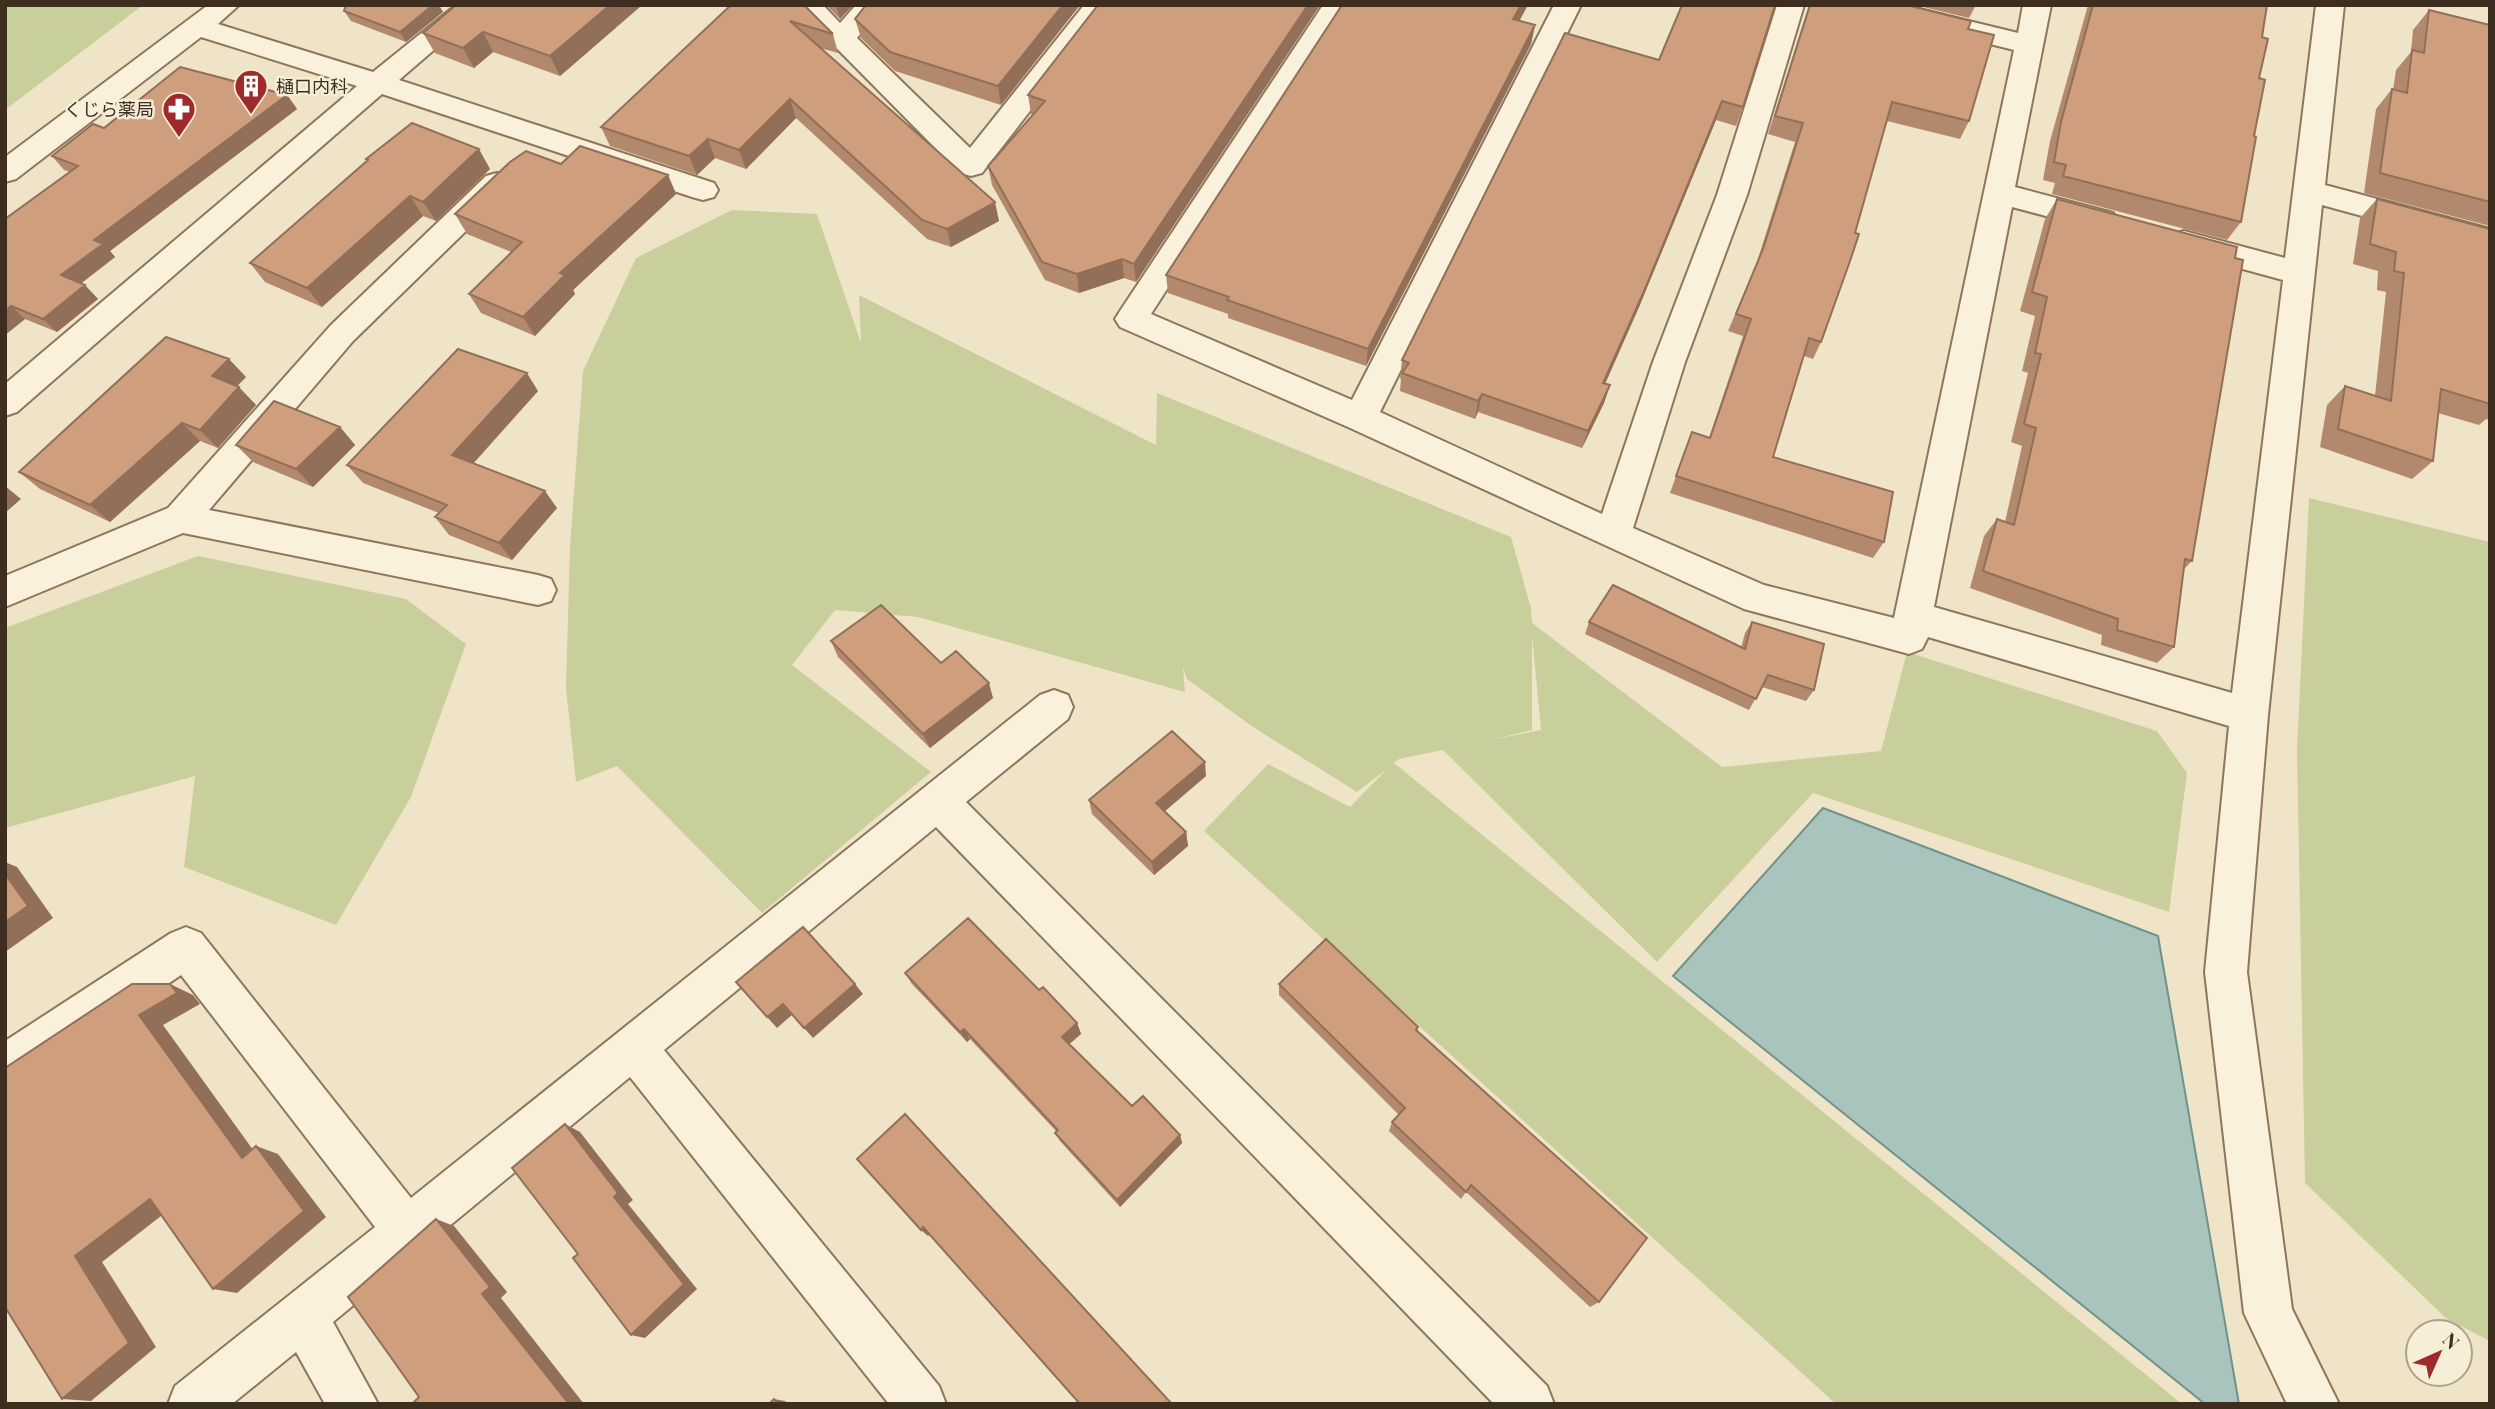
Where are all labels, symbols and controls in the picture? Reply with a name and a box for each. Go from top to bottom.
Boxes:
building icon: 樋口内科 [232,67,270,116]
place label: 樋口内科 [276,74,348,98]
pharmacy icon: くじら薬局 [160,90,198,139]
place label: くじら薬局 [64,97,154,121]
north arrow [2404,1318,2474,1388]
text: N [2438,1326,2466,1355]

